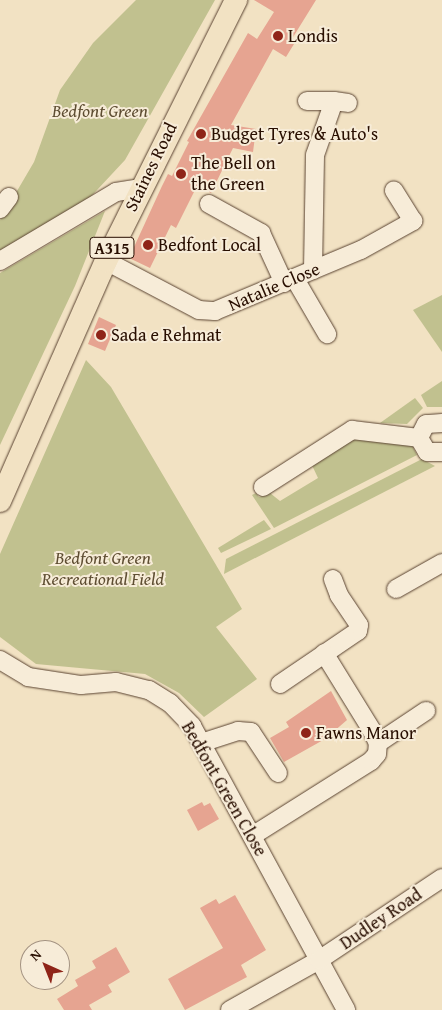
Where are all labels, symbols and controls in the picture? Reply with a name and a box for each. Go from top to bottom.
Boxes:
place label: Londis [288,25,338,47]
marker: Londis [272,30,284,42]
park label: Bedfont Green [52,100,148,122]
street label: Staines Road [120,119,182,215]
place label: Budget Tyres & Auto's [211,123,378,145]
marker: Budget Tyres & Auto's [195,128,207,140]
place label: The Bell on the Green [191,153,276,195]
marker: The Bell on the Green [175,168,187,180]
road number: A315 [88,234,136,262]
place label: Bedfont Local [158,234,261,256]
marker: Bedfont Local [142,239,154,251]
street label: Natalie Close [225,258,323,316]
place label: Sada e Rehmat [111,324,221,346]
marker: Sada e Rehmat [95,329,107,341]
park label: Bedfont Green Recreational Field [42,548,164,590]
street label: Bedfont Green Close [177,718,271,860]
place label: Fawns Manor [316,722,416,744]
marker: Fawns Manor [300,727,312,739]
street label: Dudley Road [336,884,426,954]
north arrow [20,940,70,990]
text: N [25,944,46,965]

